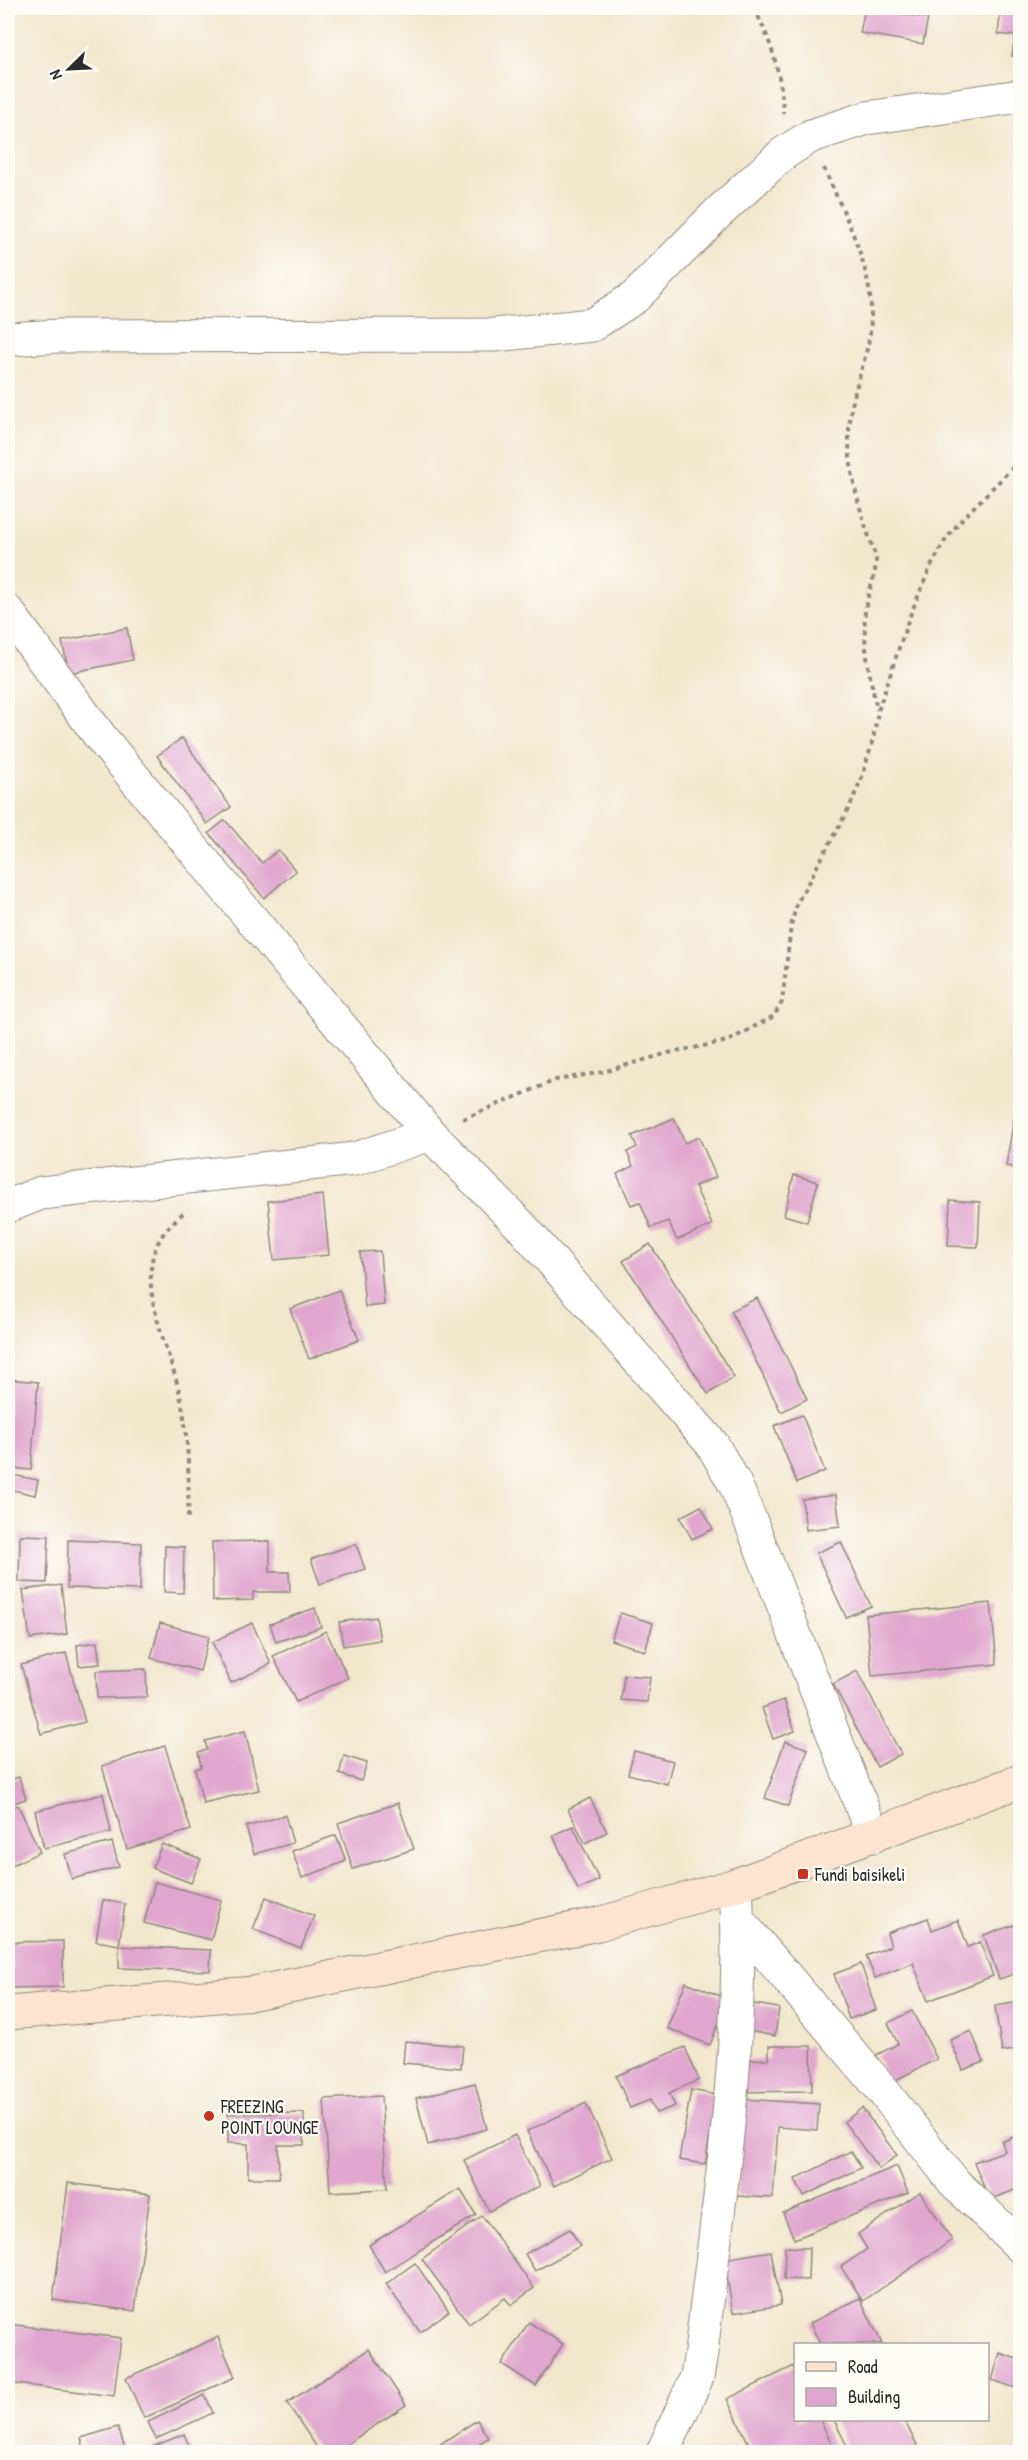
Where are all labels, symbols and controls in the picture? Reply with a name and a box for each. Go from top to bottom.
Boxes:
north arrow [39,39,99,99]
text: N [43,66,67,83]
place label: Fundi baisikeli [814,1862,905,1887]
marker: Fundi baisikeli [796,1867,810,1881]
place label: FREEZING POINT LOUNGE [220,2094,319,2140]
marker: FREEZING POINT LOUNGE [202,2109,216,2123]
legend [794,2343,989,2421]
text: Road [848,2354,878,2379]
text: Building [848,2384,900,2409]

